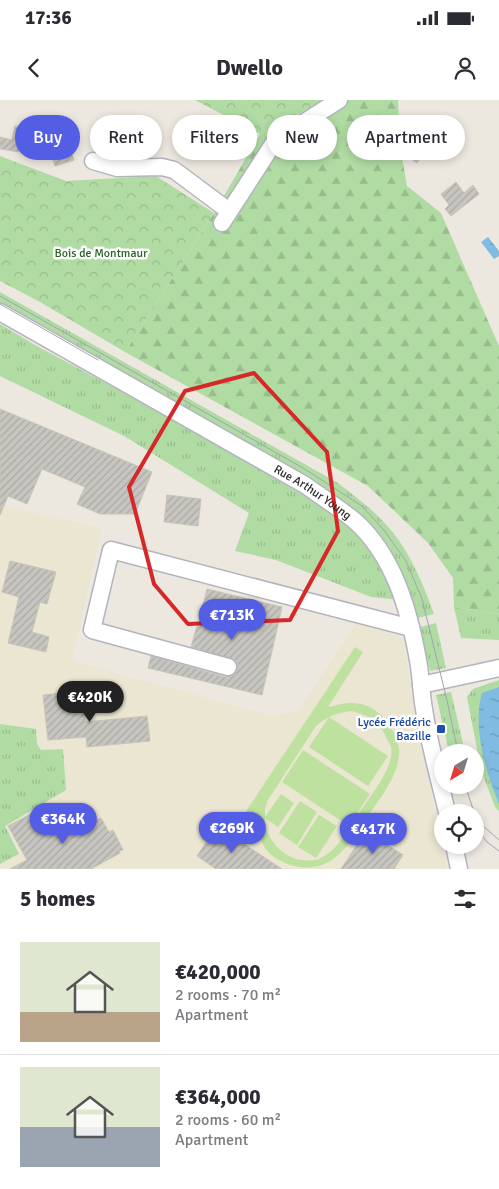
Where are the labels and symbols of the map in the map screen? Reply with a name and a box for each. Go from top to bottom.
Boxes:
park label: Bois de Montmaur [55,246,148,261]
street label: Rue Arthur Young [271,462,354,523]
pin: €713K [197,598,267,641]
pin: €420K [55,680,125,723]
place label: Lycée Frédéric Bazille [358,715,431,744]
marker: Lycée Frédéric Bazille [435,723,447,735]
north arrow [434,744,484,794]
pin: €364K [28,802,98,845]
pin: €269K [197,812,267,854]
pin: €417K [338,812,408,855]

